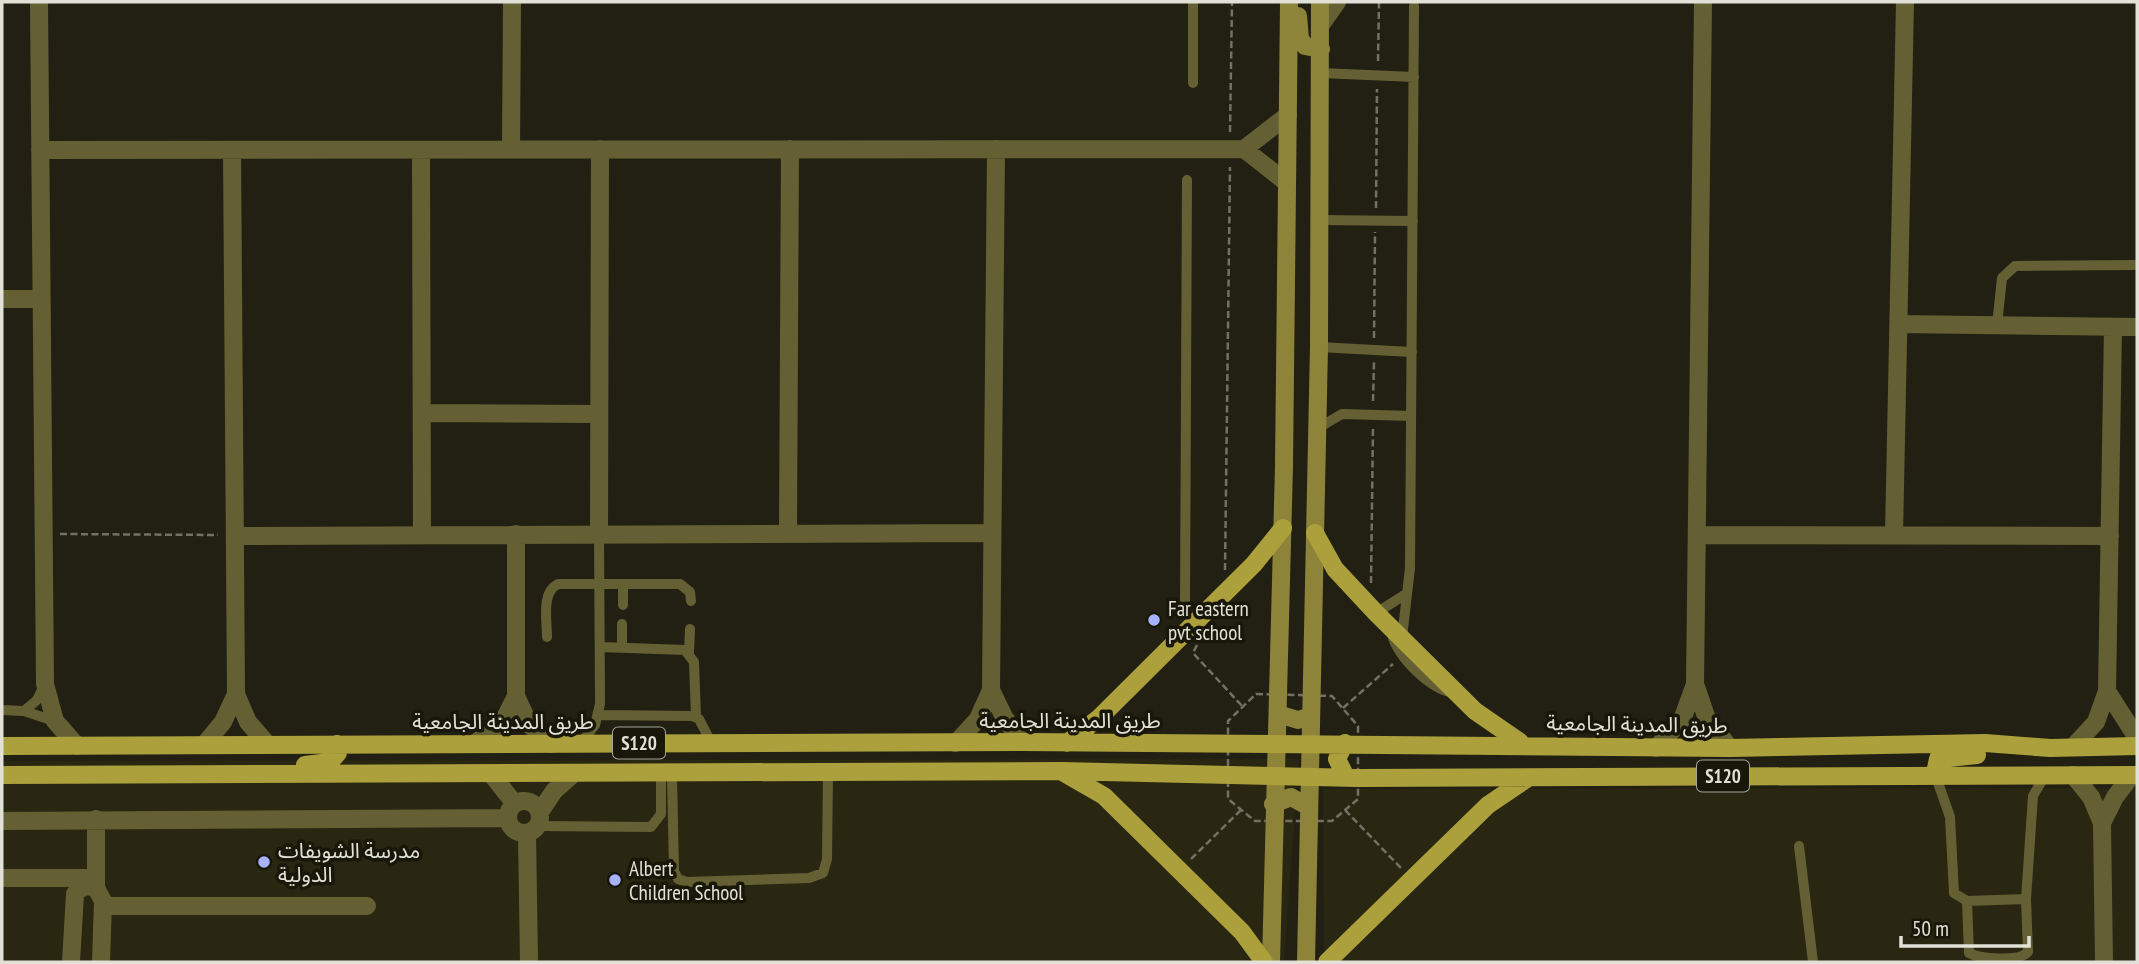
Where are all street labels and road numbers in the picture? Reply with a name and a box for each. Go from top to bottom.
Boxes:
street label: طريق المدينة الجامعية [979,707,1161,734]
street label: طريق المدينة الجامعية [412,708,594,735]
street label: طريق المدينة الجامعية [1546,709,1728,739]
road number: S120 [613,728,665,758]
road number: S120 [1697,761,1749,792]

